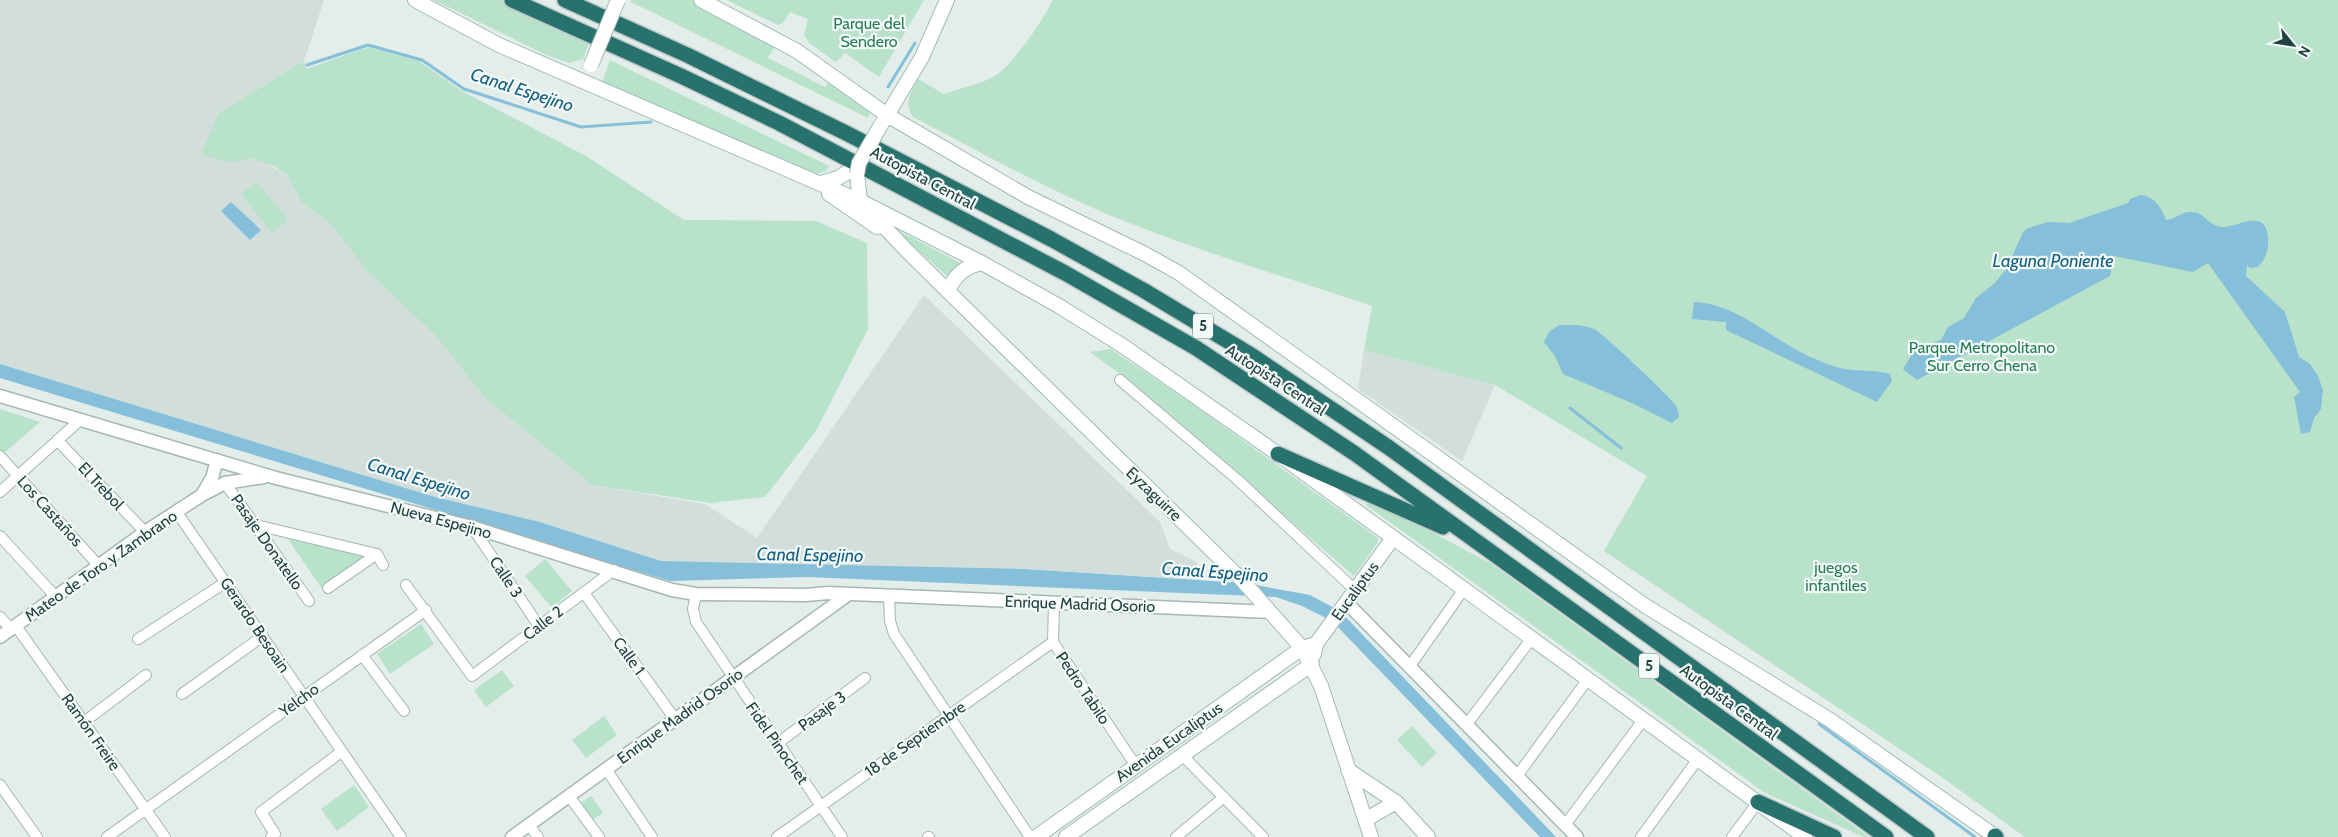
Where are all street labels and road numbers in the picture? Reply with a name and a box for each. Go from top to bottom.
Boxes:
street label: Autopista Central [867,142,979,214]
road number: 5 [1193,314,1213,338]
street label: Autopista Central [1222,340,1330,420]
street label: El Trebol [74,458,128,514]
street label: Eyzaguirre [1122,463,1186,525]
street label: Los Castaños [13,472,87,551]
street label: Pasaje Donatello [227,490,307,594]
street label: Nueva Espejino [388,497,494,543]
street label: Mateo de Toro y Zambrano [21,506,181,626]
street label: Calle 3 [485,553,527,601]
street label: Eucaliptus [1327,557,1383,624]
street label: Gerardo Besoain [216,574,294,676]
street label: Enrique Madrid Osorio [1004,592,1156,616]
street label: Calle 2 [519,602,567,644]
street label: Calle 1 [609,633,649,679]
street label: Pedro Tabilo [1052,648,1114,728]
road number: 5 [1639,654,1659,678]
street label: Autopista Central [1676,660,1782,744]
street label: Enrique Madrid Osorio [614,664,747,768]
street label: Yelcho [275,679,323,721]
street label: Pasaje 3 [794,687,850,735]
street label: Ramón Freire [57,690,125,774]
street label: 18 de Septiembre [861,697,969,781]
street label: Fidel Pinochet [742,698,813,788]
street label: Avenida Eucaliptus [1112,698,1226,786]

